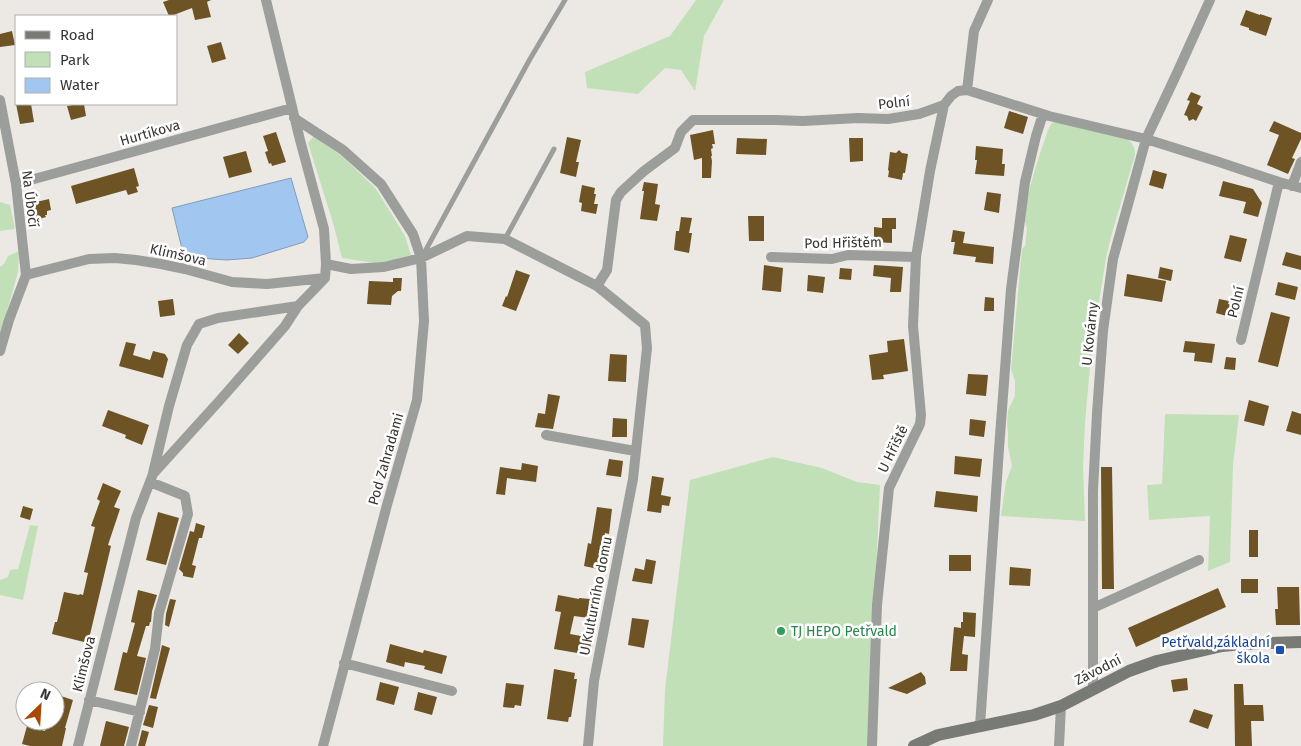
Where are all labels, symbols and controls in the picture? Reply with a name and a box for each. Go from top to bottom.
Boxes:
legend [15,15,178,105]
text: Road [60,26,95,44]
text: Park [60,51,90,69]
text: Water [60,76,99,94]
street label: Polní [877,93,911,113]
street label: Hurtíkova [118,116,182,150]
street label: Na Úbočí [18,169,43,229]
street label: Pod Hřištěm [804,234,882,252]
street label: Klimšova [148,240,208,270]
street label: Polní [1224,284,1248,320]
street label: U Kovárny [1078,301,1102,367]
street label: Pod Zahradami [365,411,407,507]
street label: U Hřiště [874,422,912,476]
street label: U Kulturního domu [576,535,616,657]
place label: TJ HEPO Petřvald [791,623,897,640]
marker: TJ HEPO Petřvald [775,625,787,637]
street label: Klimšova [69,634,99,694]
place label: Petřvald,základní škola [1161,634,1270,667]
marker: Petřvald,základní škola [1274,644,1286,656]
street label: Závodní [1072,651,1124,689]
north arrow [15,681,65,731]
text: N [37,685,53,704]

